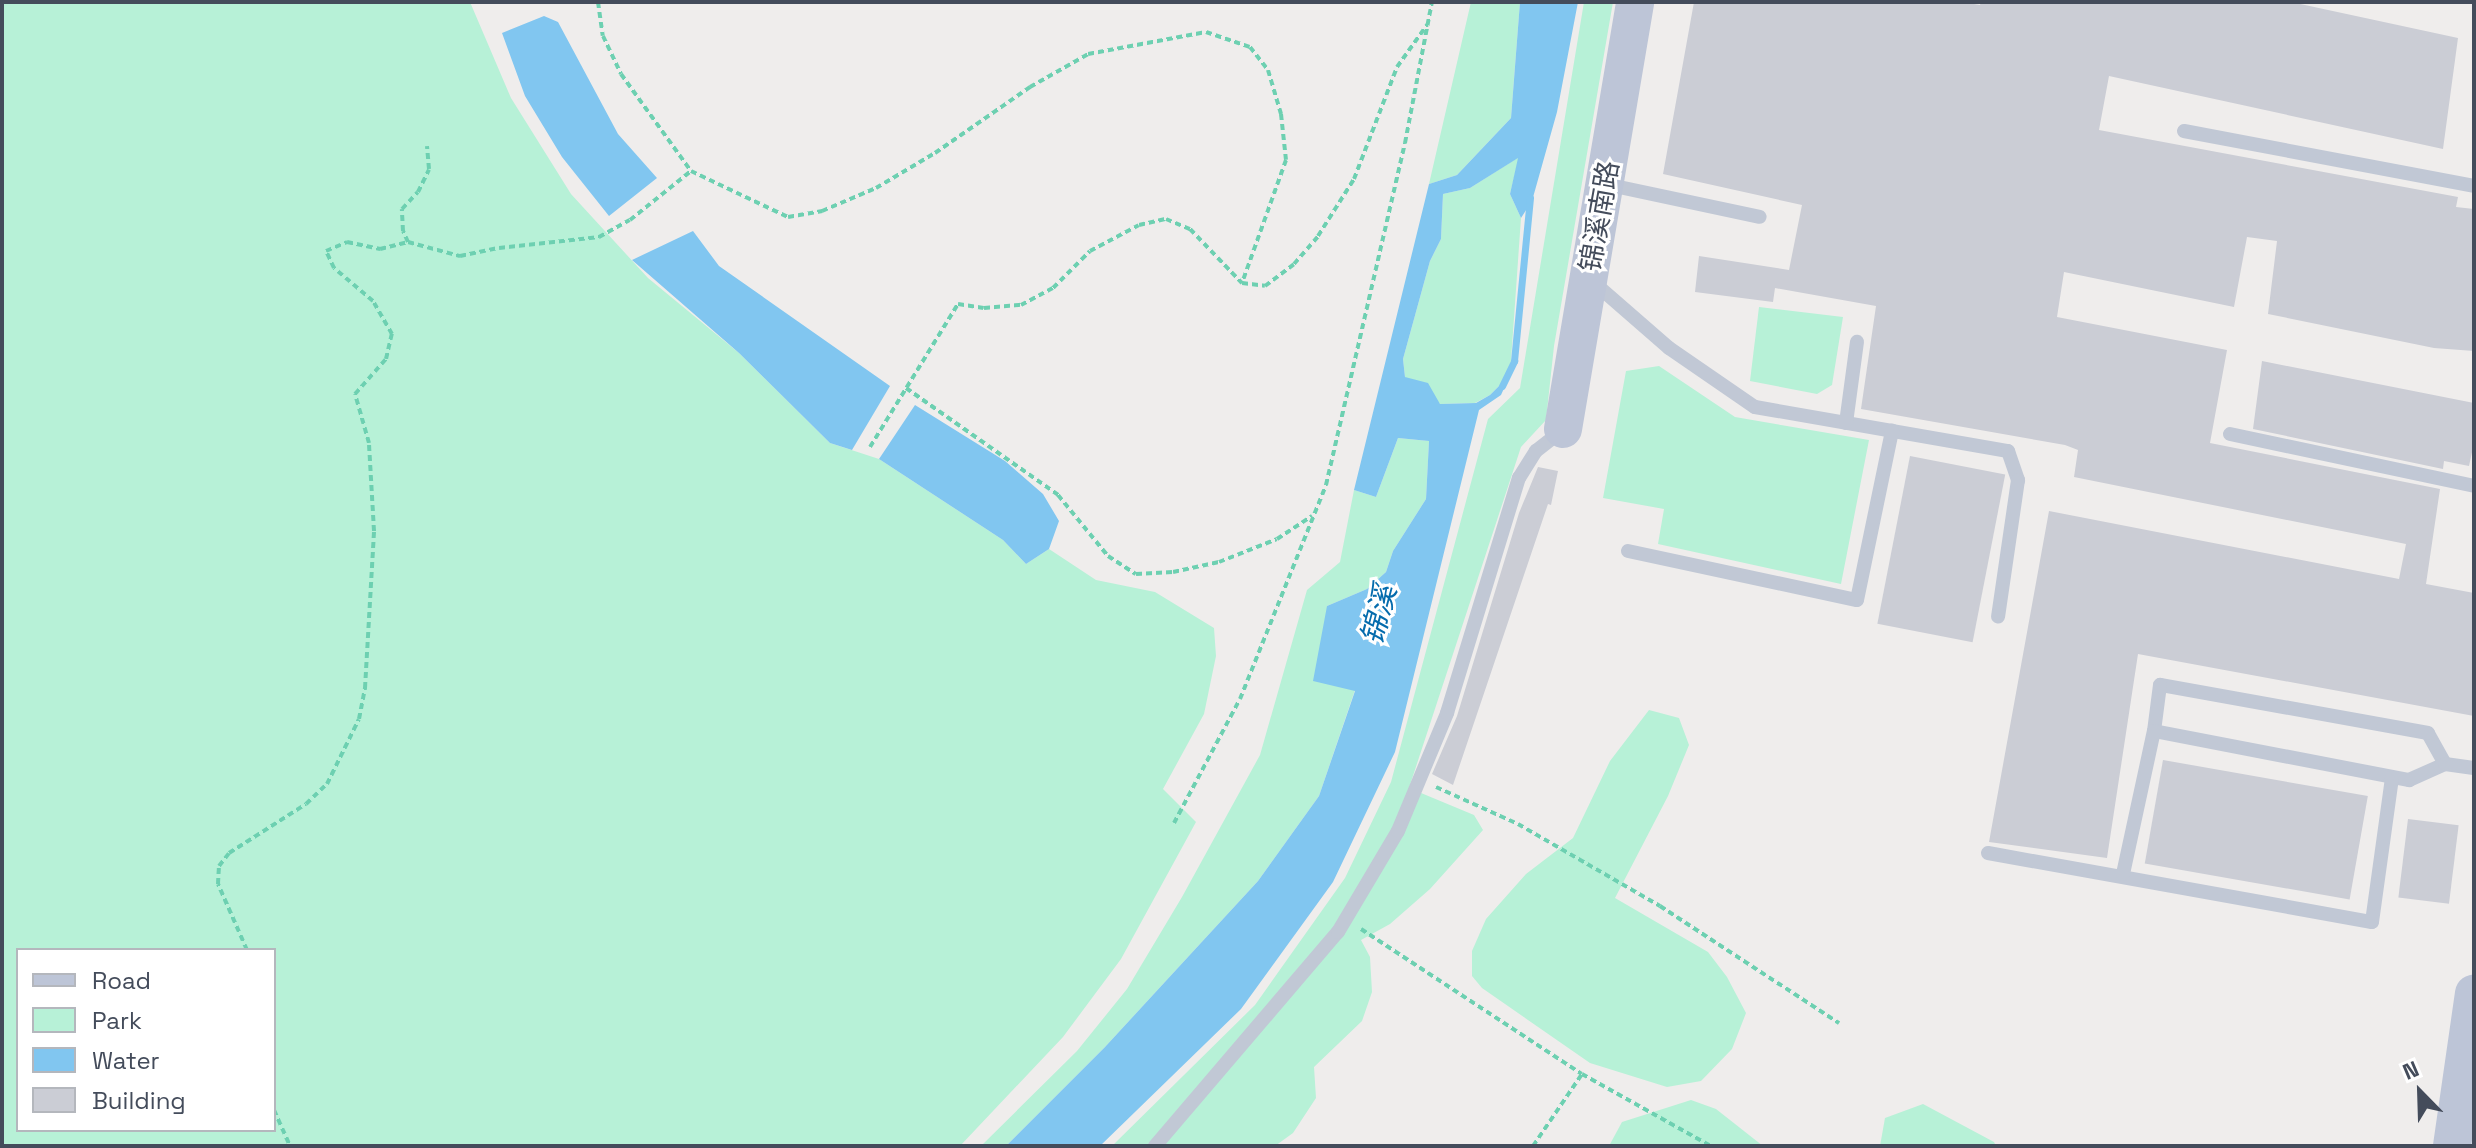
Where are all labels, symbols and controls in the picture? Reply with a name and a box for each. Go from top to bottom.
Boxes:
street label: 锦溪南路 [1573,158,1625,274]
water label: 锦溪 [1354,581,1404,649]
legend [16,948,276,1132]
text: Road [92,965,151,996]
text: Park [92,1005,142,1036]
text: Water [92,1045,160,1076]
north arrow [2380,1052,2460,1132]
text: N [2398,1054,2423,1086]
text: Building [92,1085,186,1116]

